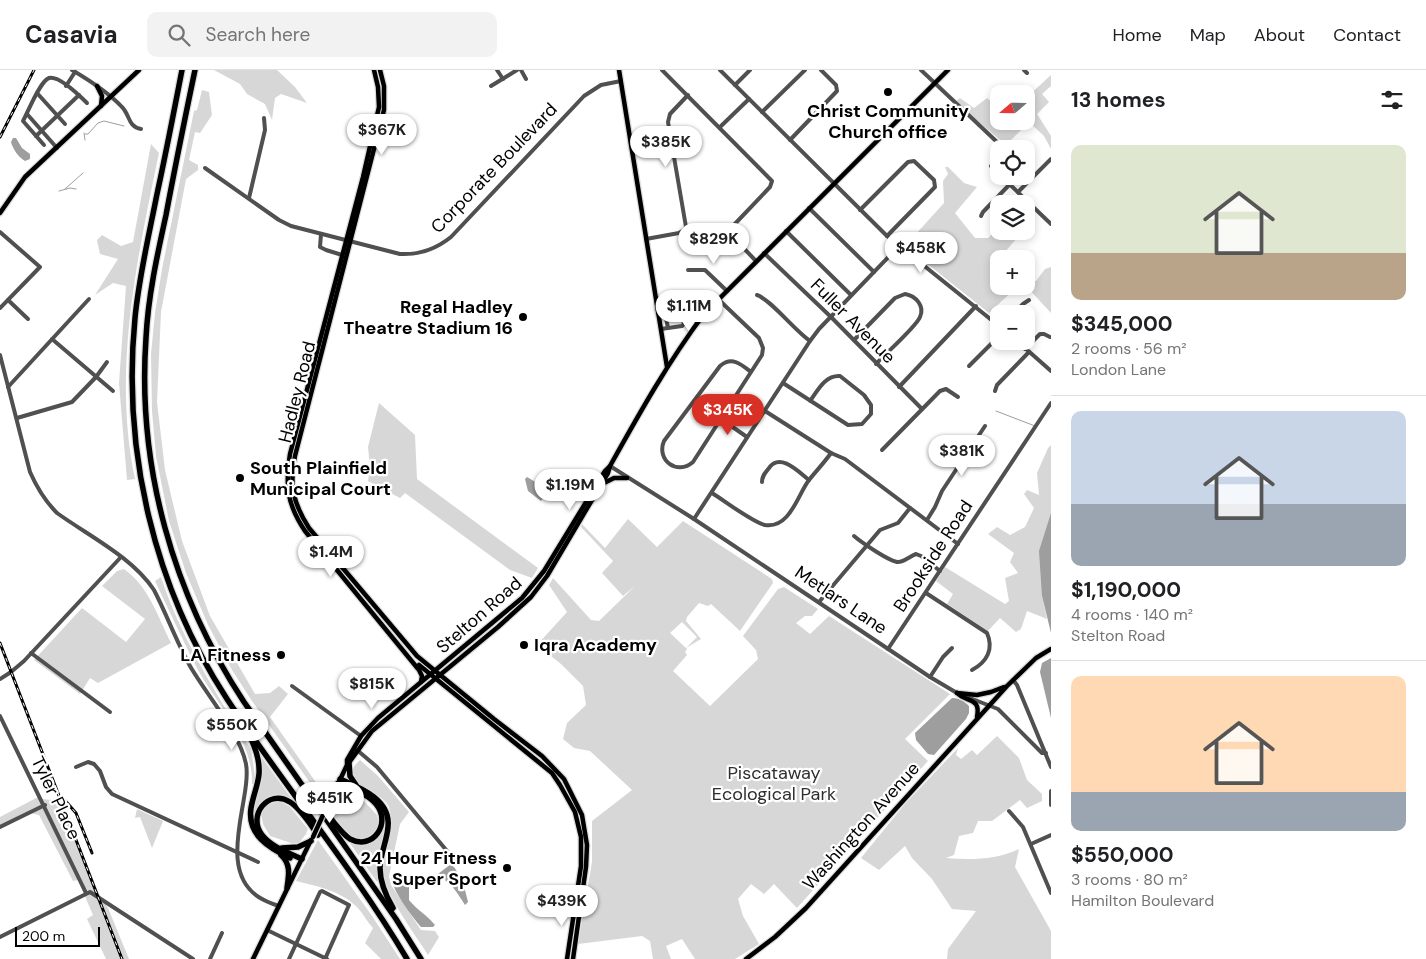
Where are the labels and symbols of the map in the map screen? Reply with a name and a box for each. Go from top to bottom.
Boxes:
north arrow [990,85,1035,130]
marker: Christ Community Church office [882,86,894,98]
street label: Corporate Boulevard [426,98,562,238]
place label: Christ Community Church office [807,99,969,144]
pin: $367K [347,114,417,156]
pin: $385K [631,126,701,168]
pin: $829K [679,222,749,265]
pin: $458K [886,232,956,274]
street label: Fuller Avenue [805,273,901,369]
pin: $1.11M [648,290,730,332]
place label: Regal Hadley Theatre Stadium 16 [344,295,513,340]
marker: Regal Hadley Theatre Stadium 16 [517,311,529,323]
street label: Hadley Road [273,339,321,445]
pin: $345K [693,394,763,436]
pin: $381K [927,434,997,477]
place label: South Plainfield Municipal Court [250,456,391,501]
pin: $1.19M [529,468,611,511]
marker: South Plainfield Municipal Court [234,472,246,484]
street label: Brookside Road [888,496,978,616]
pin: $1.4M [296,536,366,578]
street label: Metlars Lane [790,560,892,640]
street label: Stelton Road [431,571,527,659]
place label: Iqra Academy [534,633,657,657]
marker: Iqra Academy [518,639,530,651]
place label: LA Fitness [180,643,271,667]
marker: LA Fitness [275,649,287,661]
pin: $815K [337,668,407,710]
pin: $550K [197,708,267,751]
street label: Tyler Place [26,752,86,844]
street label: Washington Avenue [797,757,925,895]
park label: Piscataway Ecological Park [712,761,836,806]
pin: $451K [295,782,365,824]
place label: 24 Hour Fitness Super Sport [360,846,497,891]
marker: 24 Hour Fitness Super Sport [501,862,513,874]
pin: $439K [527,884,597,927]
scale bar [15,924,100,947]

